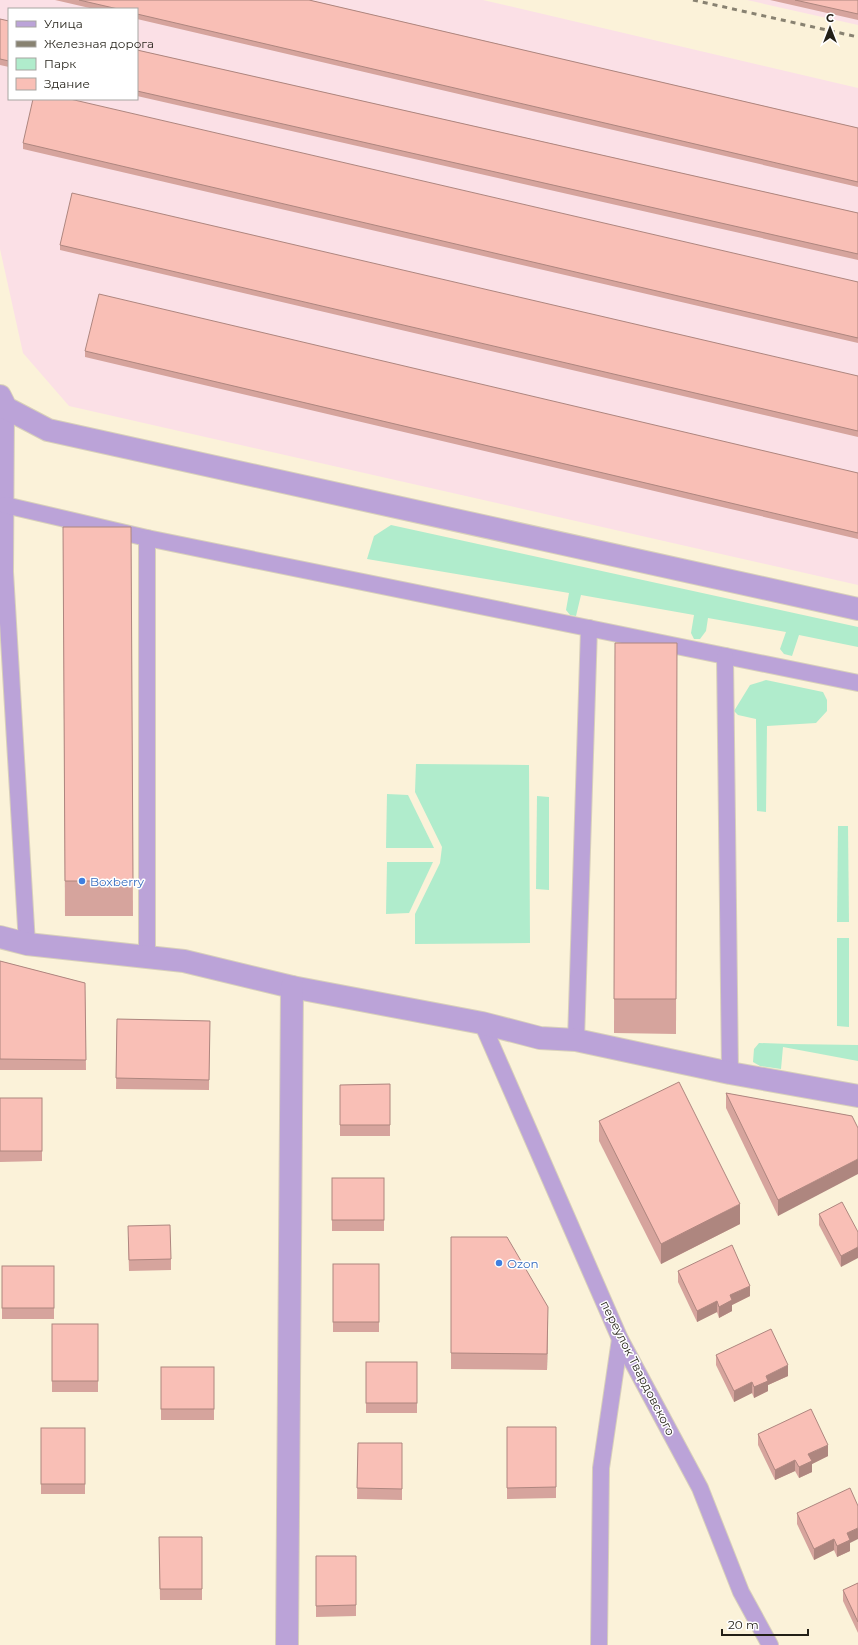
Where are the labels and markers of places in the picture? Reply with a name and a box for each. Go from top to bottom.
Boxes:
place label: Boxberry [90,874,145,889]
marker: Boxberry [77,876,87,886]
place label: Ozon [507,1256,539,1271]
marker: Ozon [494,1258,504,1268]

